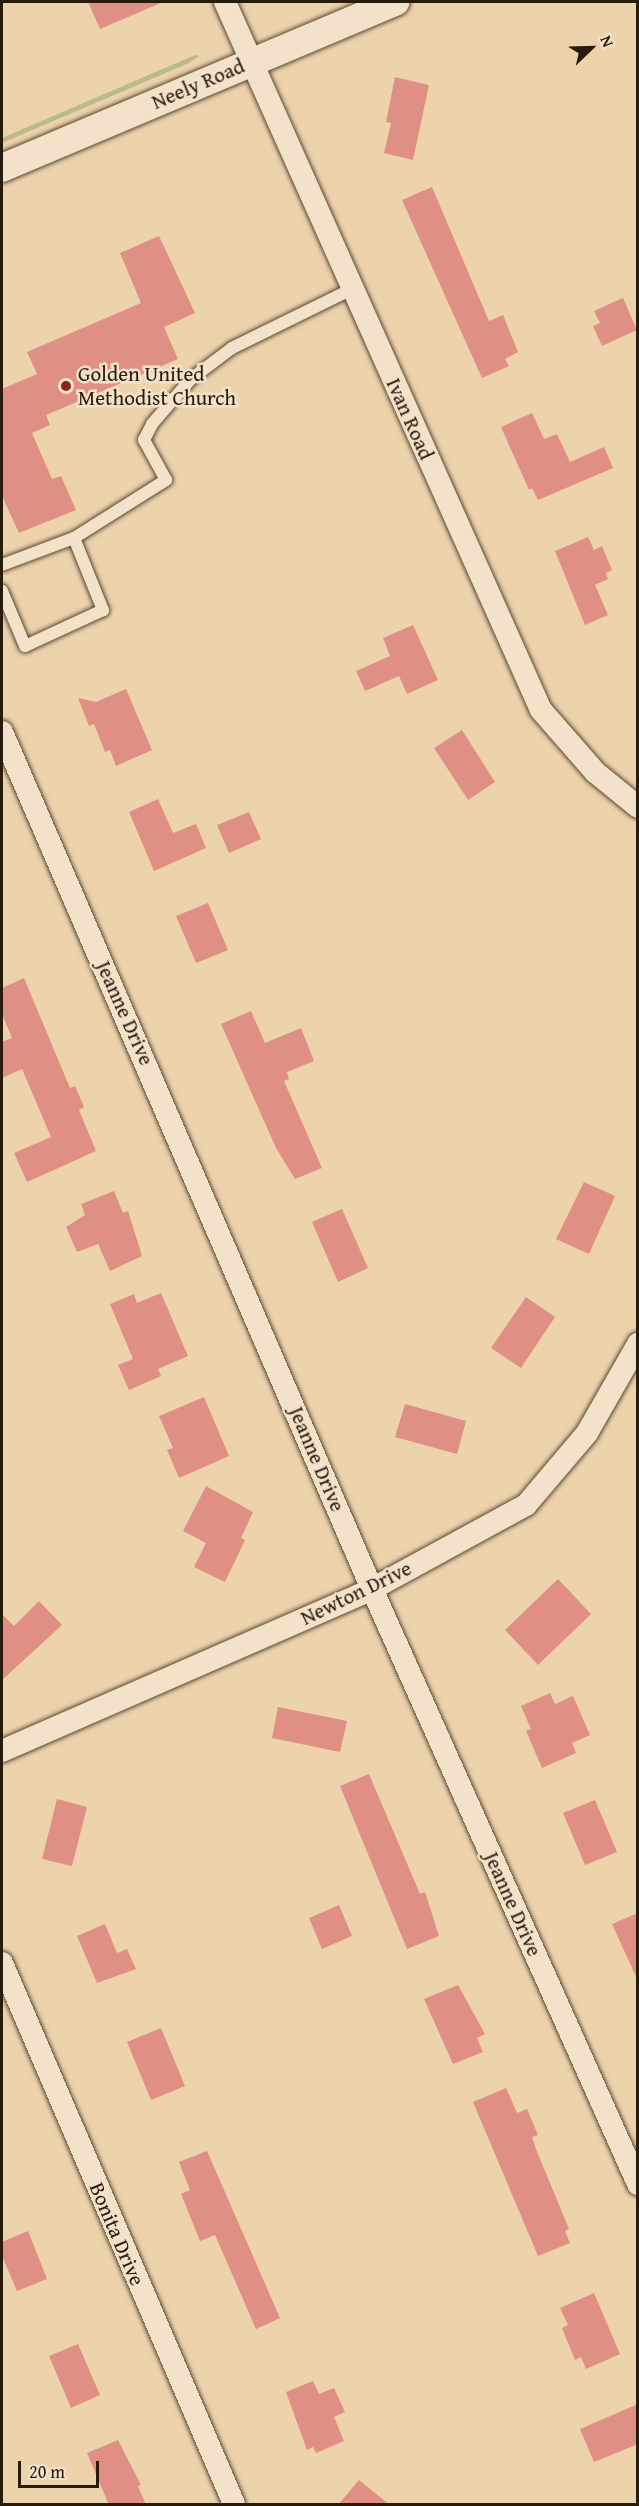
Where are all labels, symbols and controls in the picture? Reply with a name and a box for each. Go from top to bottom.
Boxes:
north arrow [561,18,621,78]
text: N [594,31,621,51]
street label: Neely Road [148,53,248,115]
place label: Golden United Methodist Church [78,361,236,411]
street label: Ivan Road [381,374,439,464]
marker: Golden United Methodist Church [59,379,73,393]
street label: Jeanne Drive [91,957,159,1069]
street label: Jeanne Drive [284,1403,350,1515]
street label: Newton Drive [296,1555,416,1631]
street label: Jeanne Drive [479,1848,547,1960]
street label: Bonita Drive [84,2179,150,2289]
scale bar [21,2449,102,2487]
text: 20 m [29,2458,65,2485]

